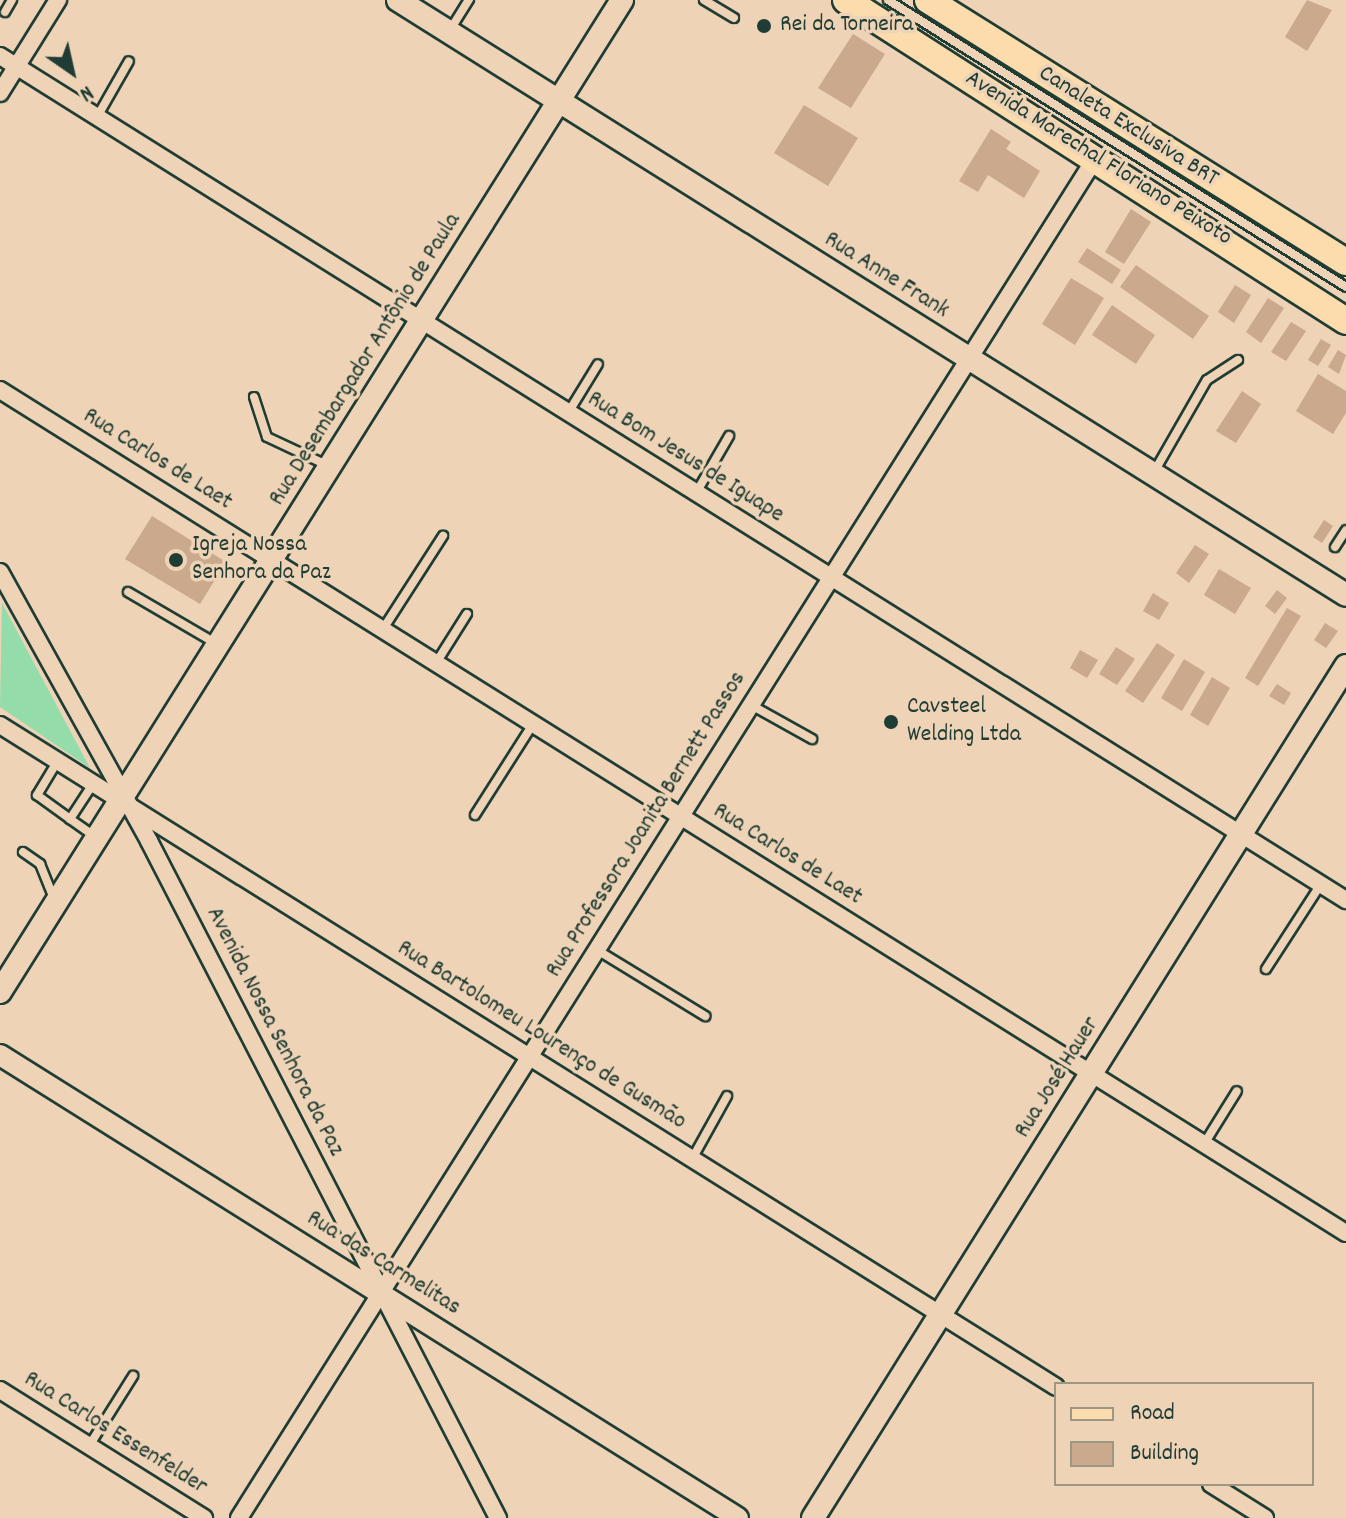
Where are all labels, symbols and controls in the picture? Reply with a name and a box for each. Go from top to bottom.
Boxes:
place label: Rei da Torneira [780,12,913,40]
marker: Rei da Torneira [755,17,773,35]
north arrow [32,32,112,112]
street label: Canaleta Exclusiva BRT [1033,60,1223,194]
street label: Avenida Marechal Floriano Peixoto [959,65,1237,253]
text: N [73,76,99,108]
street label: Rua Desembargador Antônio de Paula [264,208,468,512]
street label: Rua Anne Frank [818,226,954,326]
street label: Rua Bom Jesus de Iguape [581,386,789,530]
street label: Rua Carlos de Laet [77,403,237,517]
place label: Igreja Nossa Senhora da Paz [192,532,331,588]
marker: Igreja Nossa Senhora da Paz [167,551,185,569]
street label: Rua Professora Joanita Bernett Passos [541,667,753,983]
place label: Cavsteel Welding Ltda [907,694,1021,750]
marker: Cavsteel Welding Ltda [882,713,900,731]
street label: Rua Carlos de Laet [707,798,867,912]
street label: Avenida Nossa Senhora da Paz [199,903,349,1161]
street label: Rua Bartolomeu Lourenço de Gusmão [391,935,691,1137]
street label: Rua José Hauer [1009,1012,1107,1144]
street label: Rua das Carmelitas [301,1205,465,1323]
street label: Rua Carlos Essenfelder [18,1366,212,1502]
legend [1054,1382,1314,1486]
text: Road [1130,1397,1175,1431]
text: Building [1130,1437,1199,1471]

